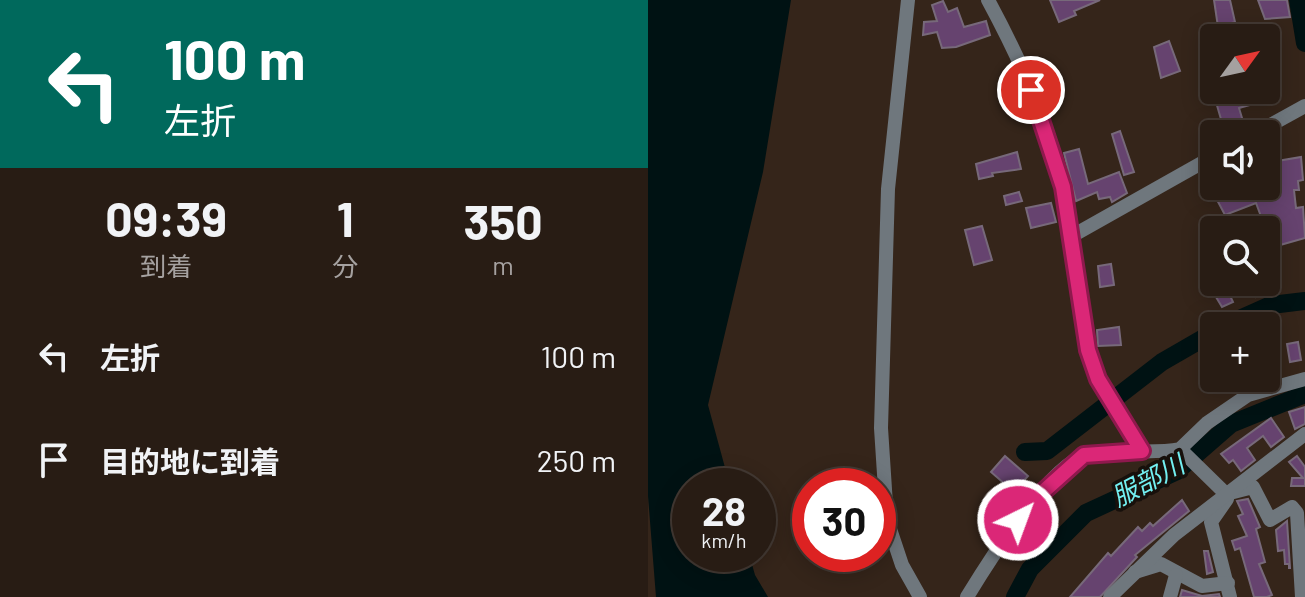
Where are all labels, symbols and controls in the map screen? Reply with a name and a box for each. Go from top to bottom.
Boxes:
text: 100 m [164,24,306,91]
north arrow [1200,24,1280,104]
map controls [1200,24,1280,392]
icon: left [32,32,136,136]
pin [997,56,1065,124]
icon: arrive [1009,68,1053,112]
text: 左折 [164,98,236,141]
button: sound [1200,120,1280,200]
text: 09:39 [105,189,227,247]
text: 1 [337,189,354,247]
text: 350 [464,192,543,250]
button: search [1200,216,1280,296]
text: m [492,249,514,280]
text: 到着 [140,250,192,281]
text: 分 [332,250,358,281]
button: + [1200,312,1280,392]
icon: left [32,334,76,378]
text: 100 m [541,338,616,374]
text: 左折 [100,339,160,375]
icon: arrive [32,438,76,482]
text: 250 m [537,442,616,478]
text: 目的地に到着 [100,443,280,479]
water label: 服部川 [1106,446,1192,512]
speed limit sign: 30 [792,468,896,572]
position arrow [976,478,1060,562]
text: 28 [702,486,746,534]
text: km/h [701,528,747,552]

